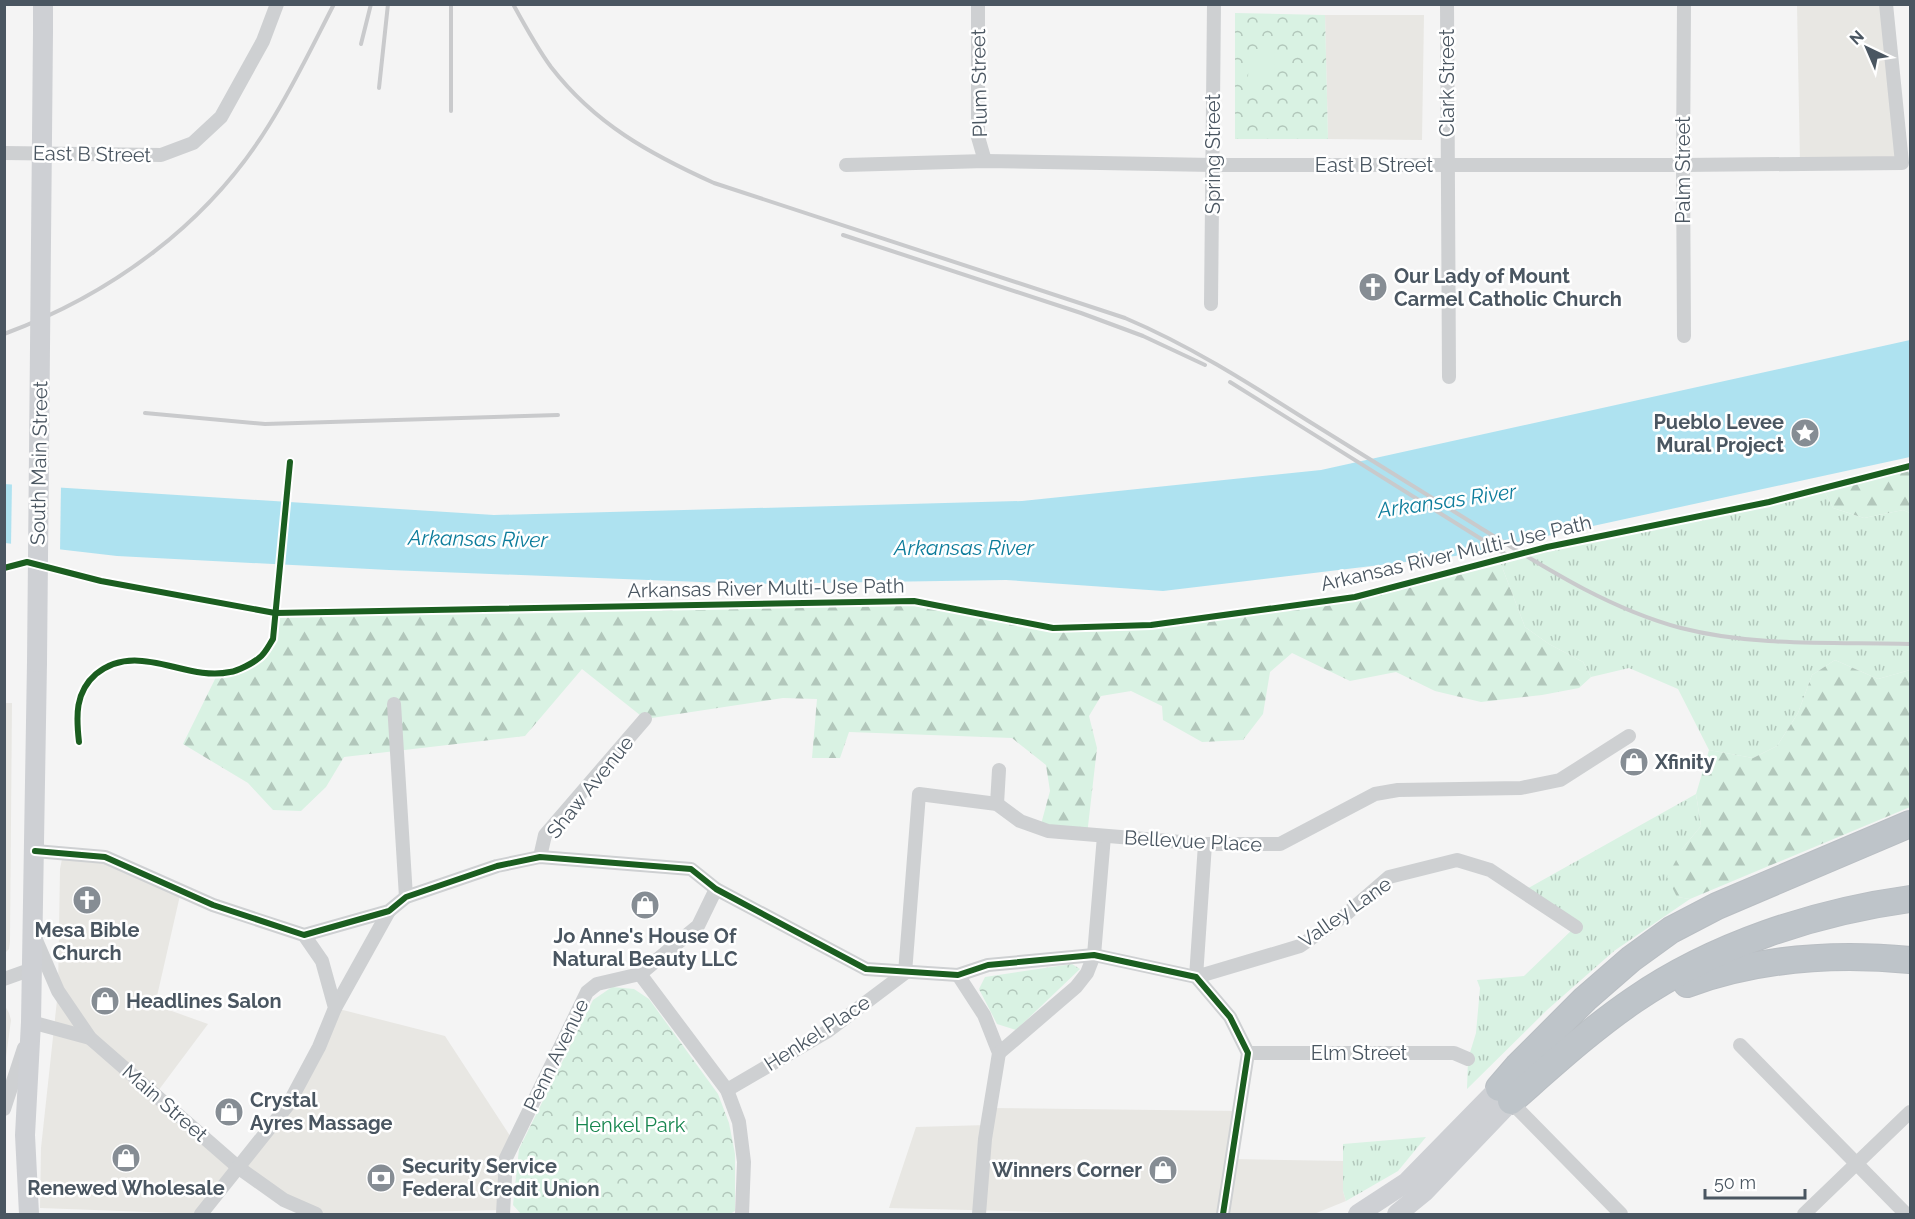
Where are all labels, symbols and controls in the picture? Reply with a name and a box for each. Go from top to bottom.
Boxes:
north arrow [1837,18,1897,78]
text: N [1846,26,1868,49]
street label: Plum Street [966,28,992,138]
street label: Clark Street [1435,29,1459,137]
street label: Spring Street [1201,93,1225,214]
street label: Palm Street [1671,116,1695,224]
street label: East B Street [33,141,152,167]
street label: East B Street [1315,153,1433,177]
place label: Our Lady of Mount Carmel Catholic Church [1394,264,1622,311]
church icon: Our Lady of Mount Carmel Catholic Church [1357,271,1389,303]
street label: South Main Street [26,380,52,545]
place label: Pueblo Levee Mural Project [1653,410,1784,457]
place icon: Pueblo Levee Mural Project [1789,417,1821,449]
water label: Arkansas River [1375,478,1519,523]
street label: Arkansas River Multi-Use Path [1318,510,1594,596]
water label: Arkansas River [407,525,549,552]
water label: Arkansas River [893,535,1035,560]
street label: Arkansas River Multi-Use Path [627,574,905,602]
street label: Shaw Avenue [541,731,639,843]
shop icon: Xfinity [1618,746,1650,778]
place label: Xfinity [1654,750,1715,774]
street label: Bellevue Place [1123,825,1263,857]
street label: Valley Lane [1294,871,1396,953]
church icon: Mesa Bible Church [71,884,103,916]
shop icon: Jo Anne's House Of Natural Beauty LLC [629,889,661,921]
place label: Mesa Bible Church [35,918,139,965]
place label: Jo Anne's House Of Natural Beauty LLC [552,924,738,971]
shop icon: Headlines Salon [89,985,121,1017]
place label: Headlines Salon [126,989,282,1013]
street label: Henkel Place [760,990,875,1076]
street label: Penn Avenue [518,995,594,1115]
street label: Elm Street [1311,1041,1408,1065]
street label: Main Street [118,1060,213,1147]
place label: Crystal Ayres Massage [250,1088,393,1135]
shop icon: Crystal Ayres Massage [213,1096,245,1128]
park label: Henkel Park [575,1113,686,1137]
shop icon: Renewed Wholesale [110,1142,142,1174]
place label: Security Service Federal Credit Union [402,1154,600,1201]
shop icon: Winners Corner [1147,1154,1179,1186]
place label: Winners Corner [992,1158,1142,1182]
bank icon: Security Service Federal Credit Union [365,1162,397,1194]
scale bar [1705,1162,1806,1200]
text: 50 m [1714,1172,1756,1193]
place label: Renewed Wholesale [27,1176,225,1200]

